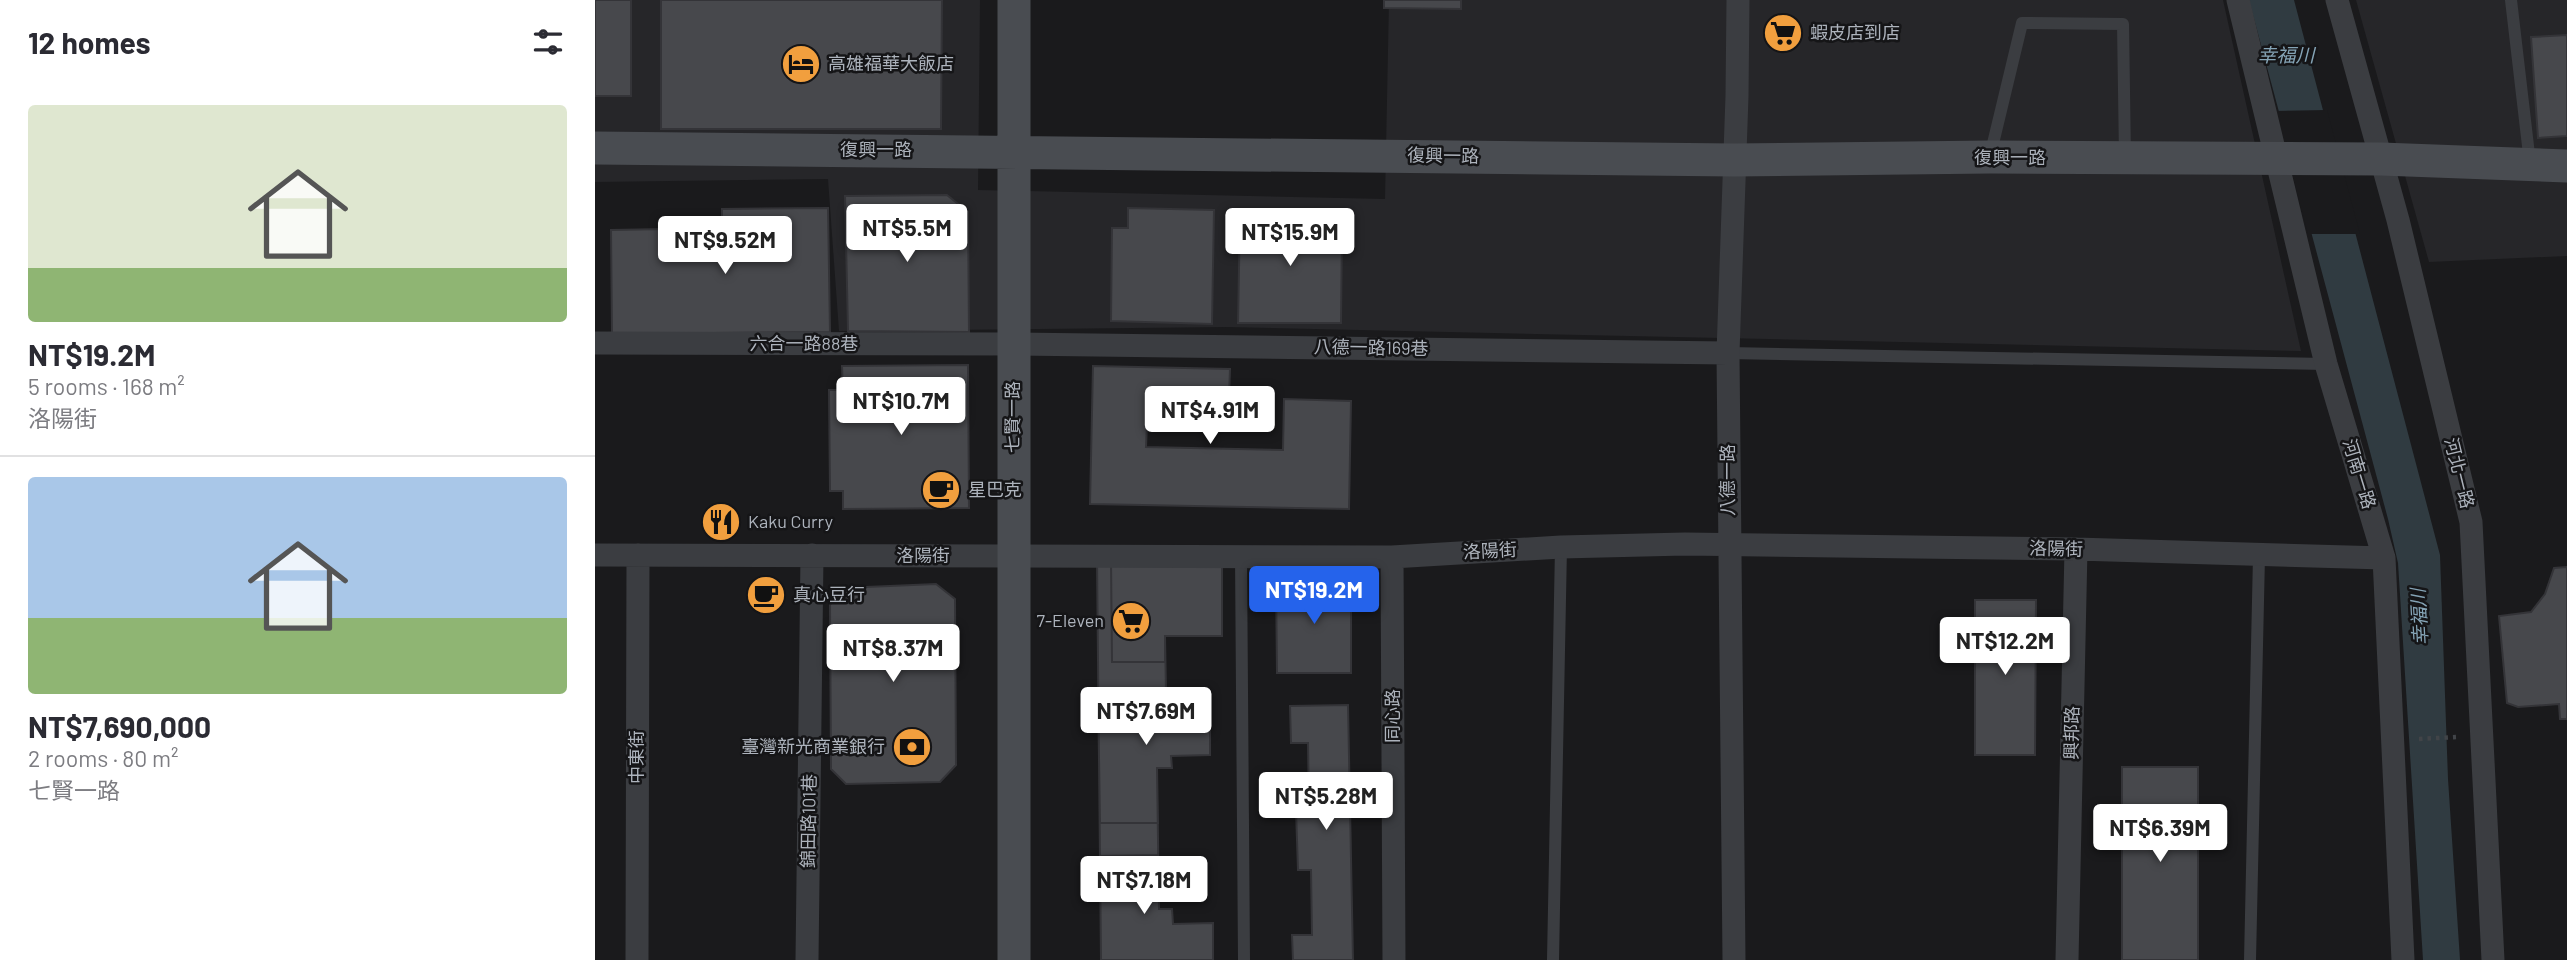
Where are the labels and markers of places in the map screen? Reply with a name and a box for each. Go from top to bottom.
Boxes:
supermarket icon: 蝦皮店到店 [1762,12,1804,54]
place label: 蝦皮店到店 [1810,21,1900,43]
hotel icon: 高雄福華大飯店 [780,43,822,85]
place label: 高雄福華大飯店 [828,52,954,74]
pin: NT$5.5M [842,204,972,264]
pin: NT$15.9M [1218,208,1362,268]
pin: NT$9.52M [653,216,797,276]
pin: NT$10.7M [829,378,973,437]
pin: NT$4.91M [1138,386,1282,446]
cafe icon: 星巴克 [920,469,962,511]
place label: 星巴克 [968,478,1022,500]
restaurant icon: Kaku Curry [700,501,742,543]
place label: Kaku Curry [748,510,833,532]
pin: NT$19.2M [1242,566,1386,626]
cafe icon: 真心豆行 [745,574,787,616]
place label: 真心豆行 [793,583,865,605]
supermarket icon: 7-Eleven [1110,600,1152,642]
place label: 7-Eleven [1036,609,1104,631]
pin: NT$12.2M [1933,618,2077,677]
pin: NT$8.37M [821,624,965,684]
pin: NT$7.69M [1074,688,1218,747]
bank icon: 臺灣新光商業銀行 [891,726,933,768]
place label: 臺灣新光商業銀行 [741,735,885,757]
pin: NT$5.28M [1254,772,1398,832]
pin: NT$6.39M [2088,804,2232,864]
pin: NT$7.18M [1072,856,1216,916]

